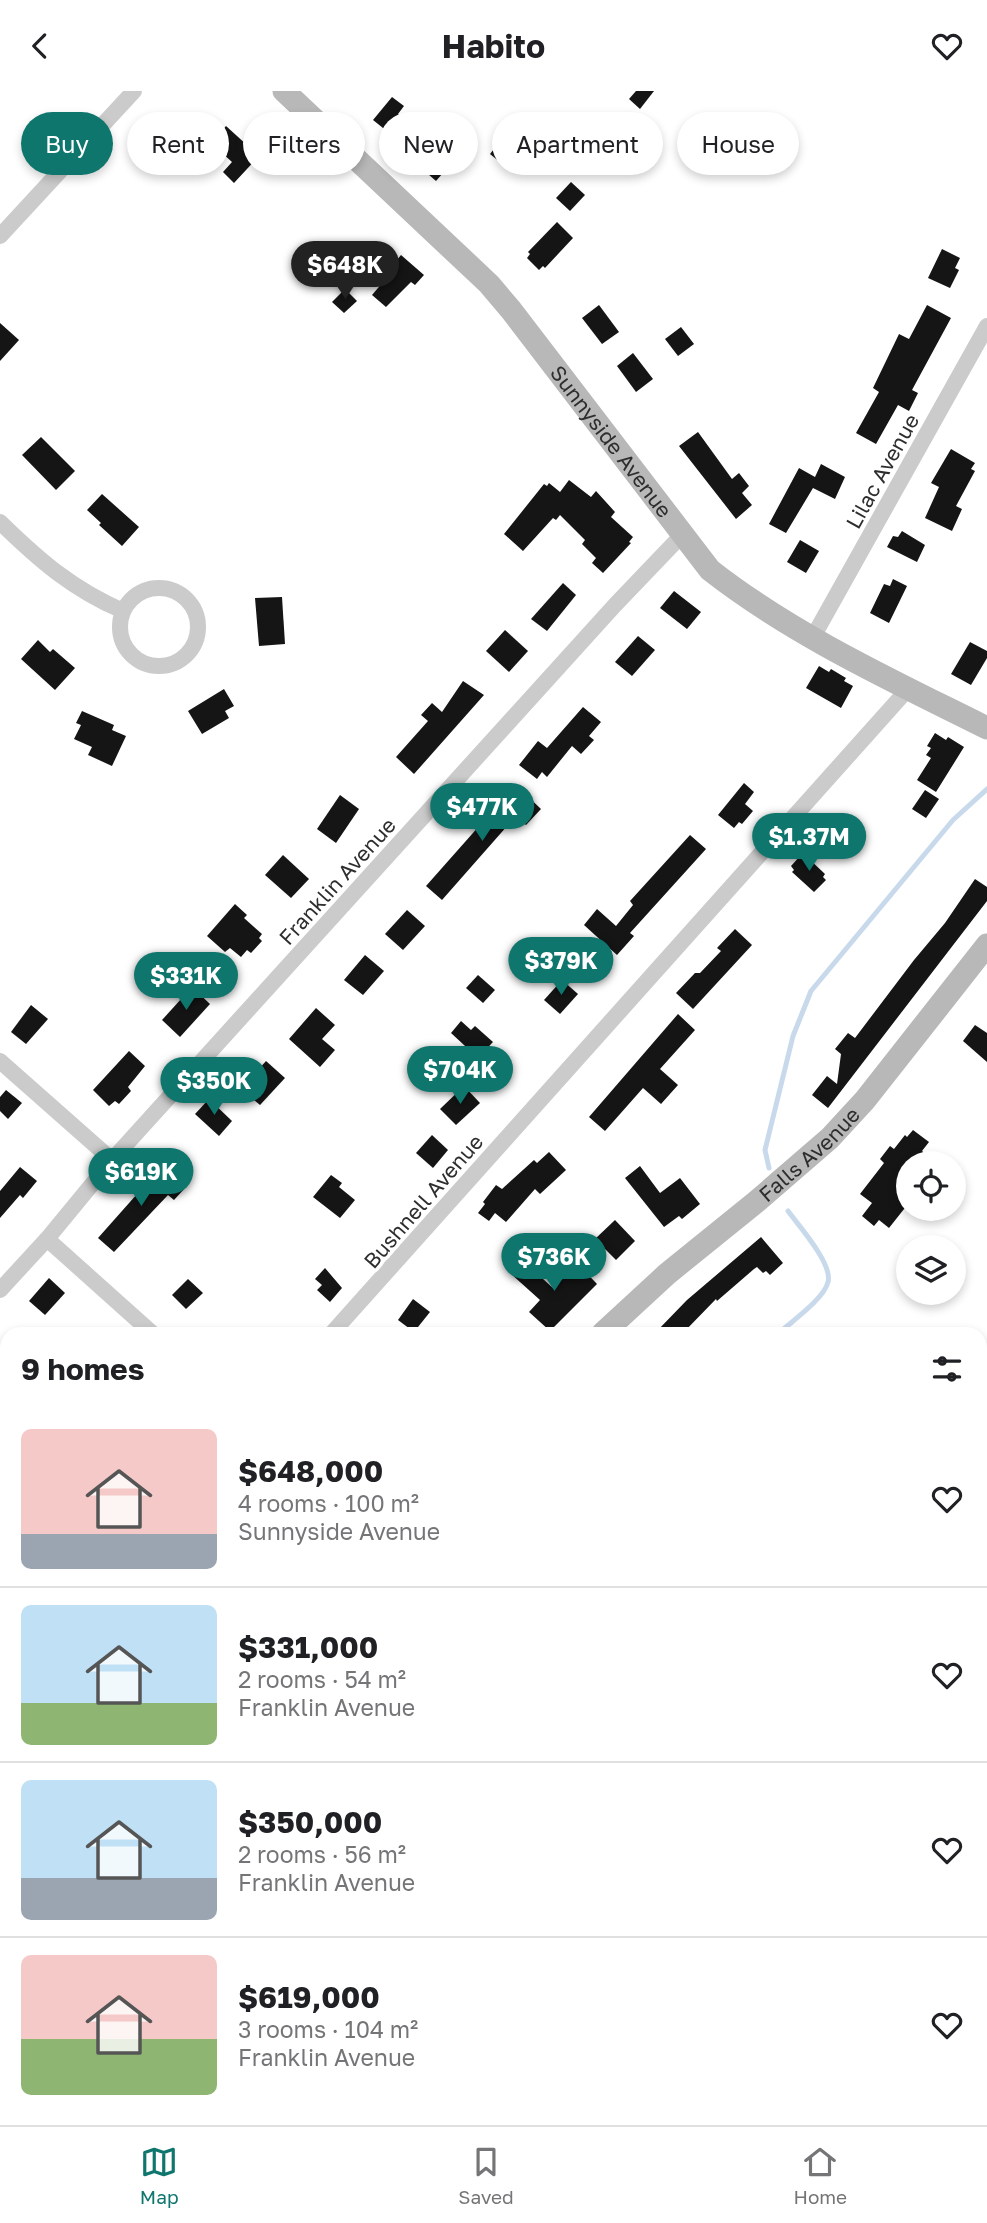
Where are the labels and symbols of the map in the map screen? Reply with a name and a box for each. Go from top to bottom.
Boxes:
pin: $648K [296,241,394,301]
street label: Sunnyside Avenue [545,360,678,523]
street label: Lilac Avenue [840,409,924,533]
pin: $477K [433,783,531,843]
street label: Franklin Avenue [273,812,401,950]
pin: $1.37M [752,813,866,873]
pin: $379K [512,937,610,997]
pin: $331K [137,953,235,1012]
pin: $704K [411,1047,509,1106]
pin: $350K [165,1058,263,1117]
street label: Falls Avenue [753,1102,865,1207]
street label: Bushnell Avenue [358,1129,488,1273]
pin: $619K [92,1149,190,1208]
pin: $736K [505,1233,603,1293]

